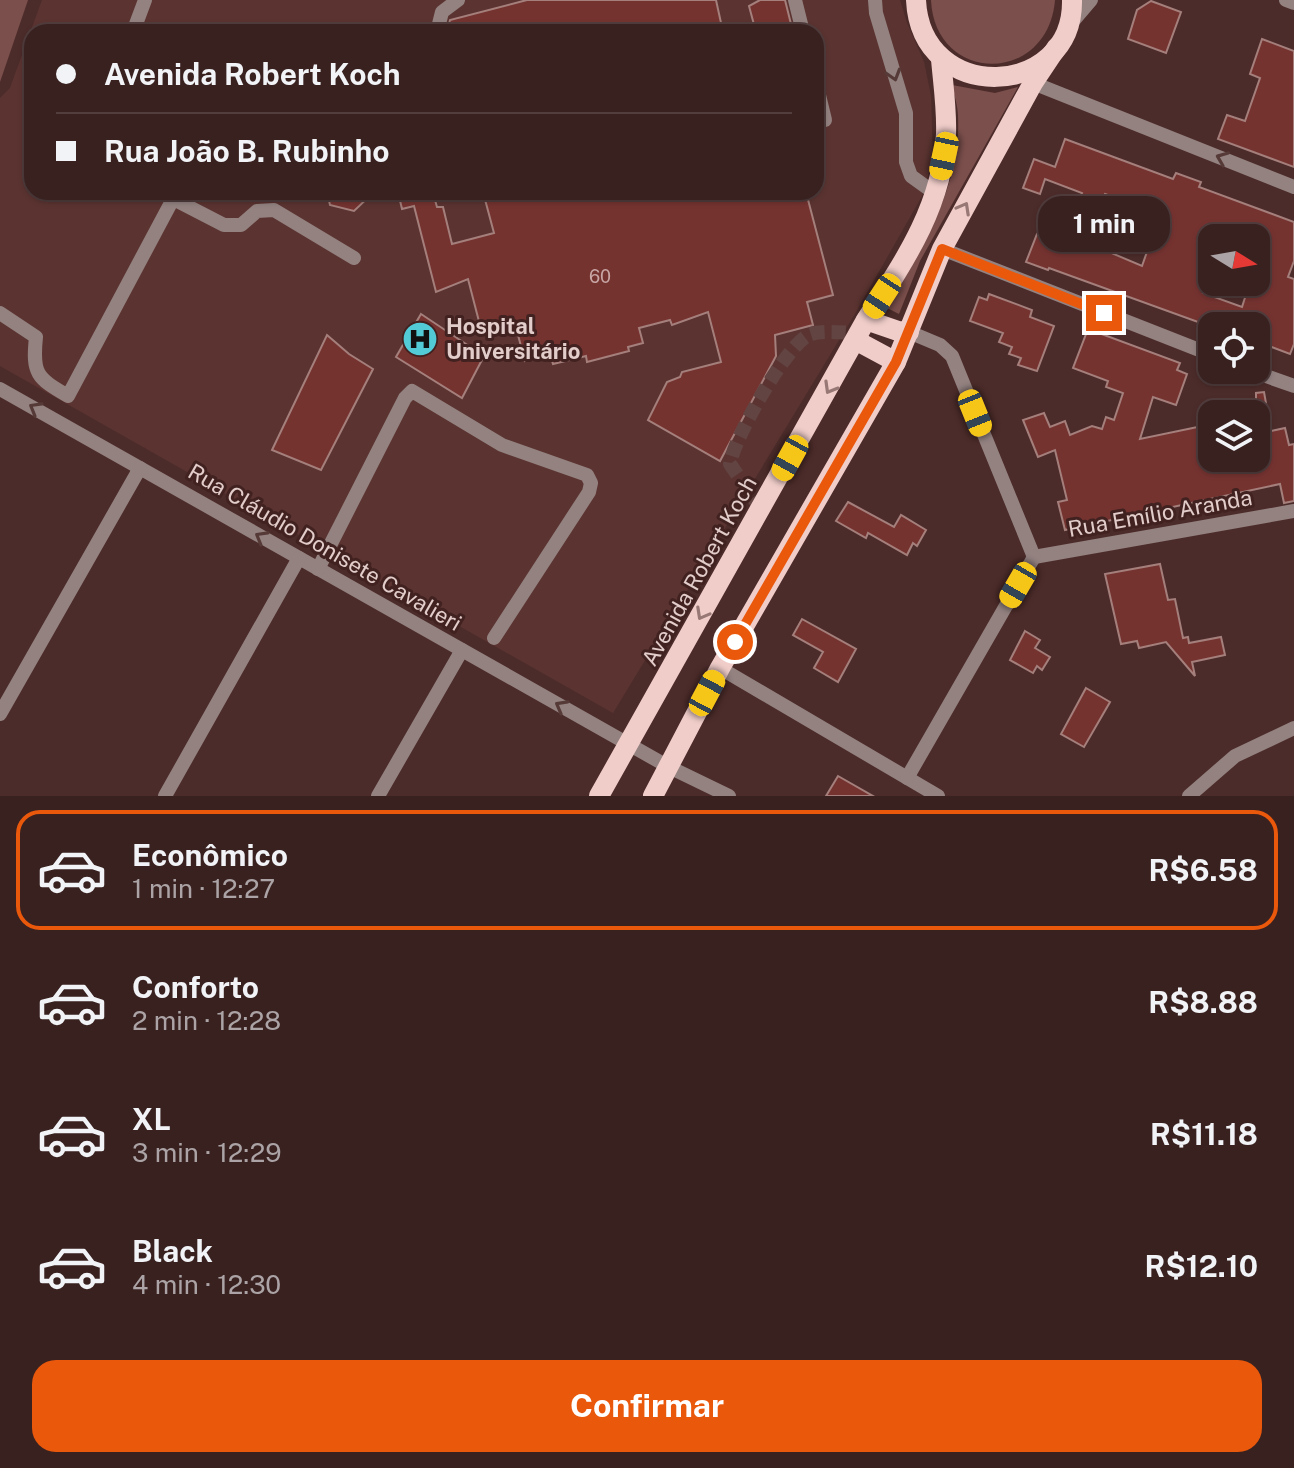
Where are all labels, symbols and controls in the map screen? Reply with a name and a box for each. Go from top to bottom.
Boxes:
text: Avenida Robert Koch [104,56,401,92]
one-way arrow [885,68,901,82]
car [927,130,961,182]
text: Rua João B. Rubinho [104,133,390,169]
one-way arrow [1216,152,1230,168]
callout: 1 min [1038,197,1170,253]
one-way arrow [955,202,970,217]
text: 1 min [1073,208,1135,239]
north arrow [1198,224,1270,296]
map controls [1198,224,1270,472]
house number: 60 [589,266,611,287]
car [859,269,905,323]
route end [1086,295,1122,331]
button: locate [1198,312,1270,384]
place label: Hospital Universitário [446,313,580,364]
hospital icon: Hospital Universitário [401,320,439,358]
one-way arrow [824,379,840,394]
car [955,386,995,440]
button: layers [1198,400,1270,472]
one-way arrow [29,402,44,418]
car [768,431,812,485]
street label: Rua Cláudio Donisete Cavalieri [184,458,466,636]
street label: Avenida Robert Koch [636,472,762,670]
street label: Rua Emílio Aranda [1066,484,1254,542]
one-way arrow [255,531,270,547]
car [996,558,1040,612]
one-way arrow [696,605,712,620]
route start [717,624,753,660]
car [685,666,729,720]
one-way arrow [555,700,569,715]
icon: car [36,834,108,906]
text: Econômico [132,837,288,873]
text: R$6.58 [1148,852,1258,888]
text: 1 min · 12:27 [132,873,275,904]
icon: car [36,966,108,1038]
text: Conforto [132,969,259,1005]
text: R$8.88 [1148,984,1258,1020]
text: 2 min · 12:28 [132,1005,281,1036]
icon: car [36,1098,108,1170]
text: XL [132,1101,171,1137]
text: R$11.18 [1150,1116,1258,1152]
text: 3 min · 12:29 [132,1137,281,1168]
icon: car [36,1230,108,1302]
text: Black [132,1233,213,1269]
text: R$12.10 [1145,1248,1258,1284]
text: 4 min · 12:30 [132,1269,281,1300]
button: Confirmar [32,1360,1262,1452]

